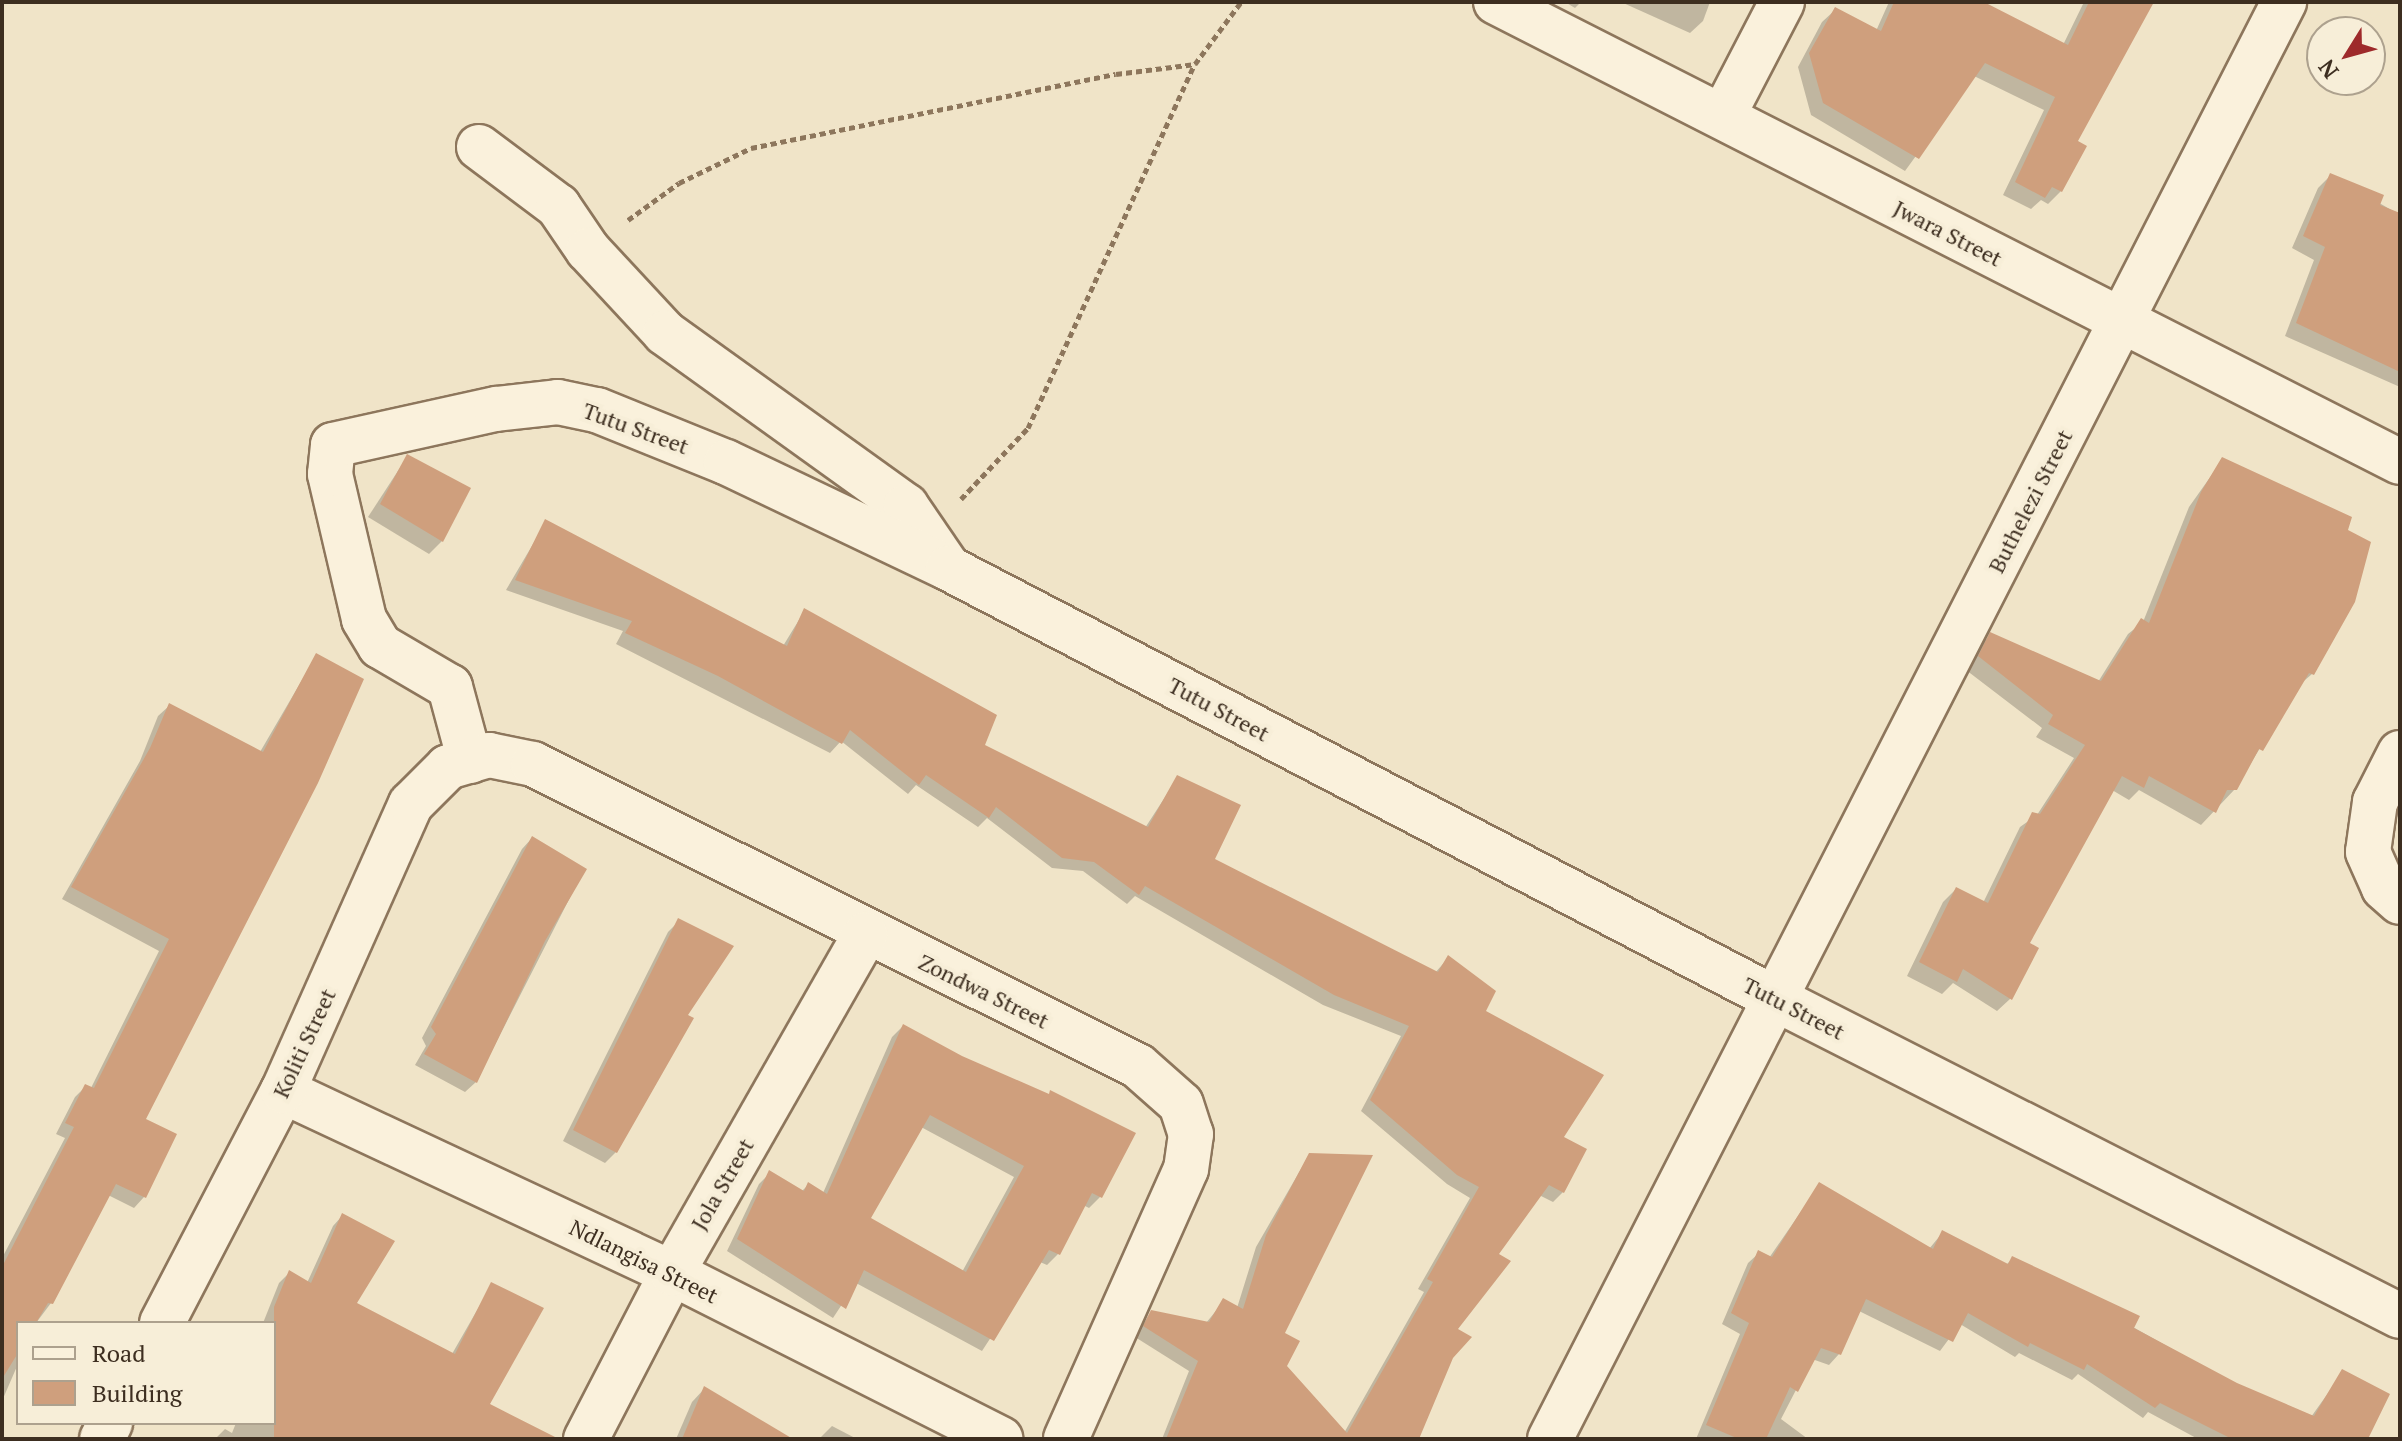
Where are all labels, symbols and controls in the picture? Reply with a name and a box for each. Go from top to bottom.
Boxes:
north arrow [2306,16,2386,96]
text: N [2311,54,2345,85]
street label: Jwara Street [1889,194,2007,272]
street label: Tutu Street [580,397,692,459]
street label: Buthelezi Street [1983,425,2077,577]
street label: Tutu Street [1164,671,1274,747]
street label: Zondwa Street [915,948,1053,1034]
street label: Tutu Street [1739,971,1849,1045]
street label: Koliti Street [267,984,341,1102]
street label: Jola Street [685,1133,759,1235]
street label: Ndlangisa Street [565,1214,723,1308]
legend [16,1321,276,1425]
text: Road [92,1337,146,1369]
text: Building [92,1377,182,1409]

